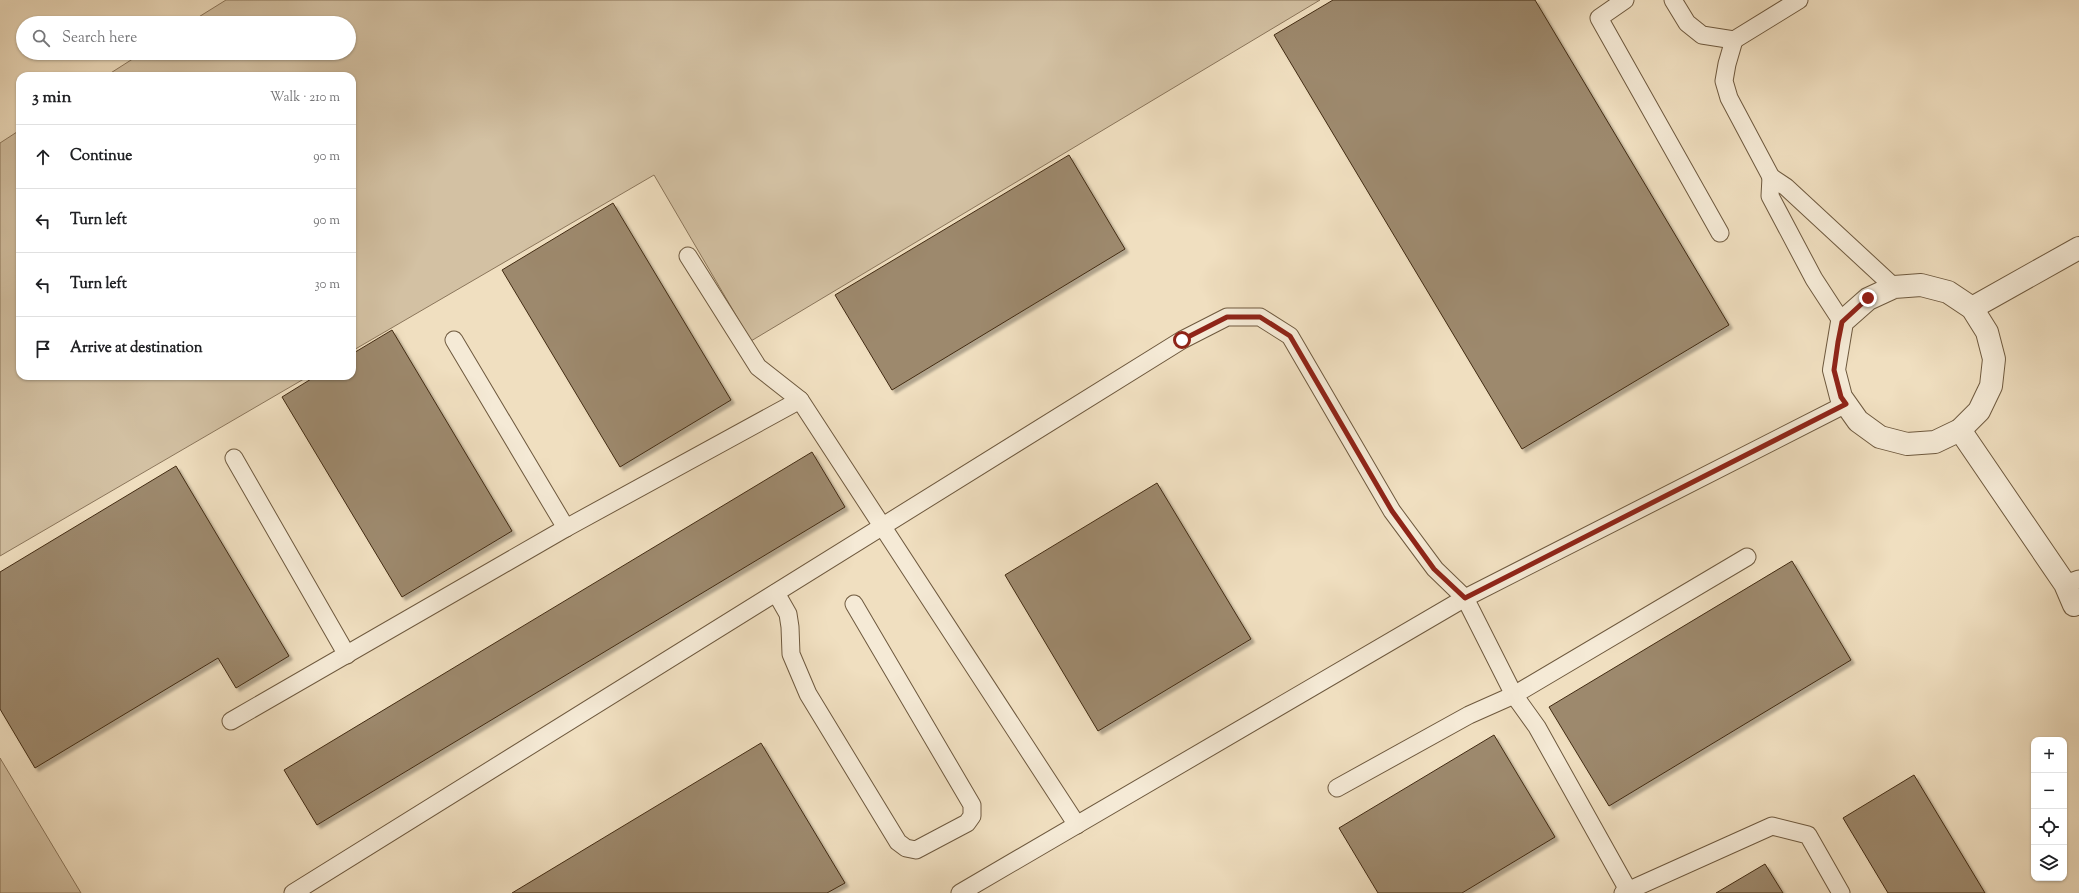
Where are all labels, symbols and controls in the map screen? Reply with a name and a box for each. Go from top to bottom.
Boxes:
search box [16,16,356,60]
icon: search [30,27,52,49]
text: Search here [62,28,137,49]
text: 3 min [32,86,71,110]
text: Walk · 210 m [270,89,340,107]
icon: ahead [32,146,54,168]
text: Continue [70,146,132,167]
text: 90 m [313,148,340,166]
icon: left [32,210,54,232]
text: Turn left [70,210,127,231]
text: 90 m [313,212,340,230]
icon: left [32,274,54,296]
text: Turn left [70,274,127,295]
text: 30 m [314,276,340,294]
route end [1859,289,1877,307]
route start [1173,331,1191,349]
icon: arrive [32,338,54,360]
text: Arrive at destination [70,338,203,359]
map controls [2031,737,2067,881]
button: + [2031,737,2067,773]
button: − [2031,773,2067,809]
button: locate [2031,809,2067,845]
button: layers [2031,845,2067,881]

